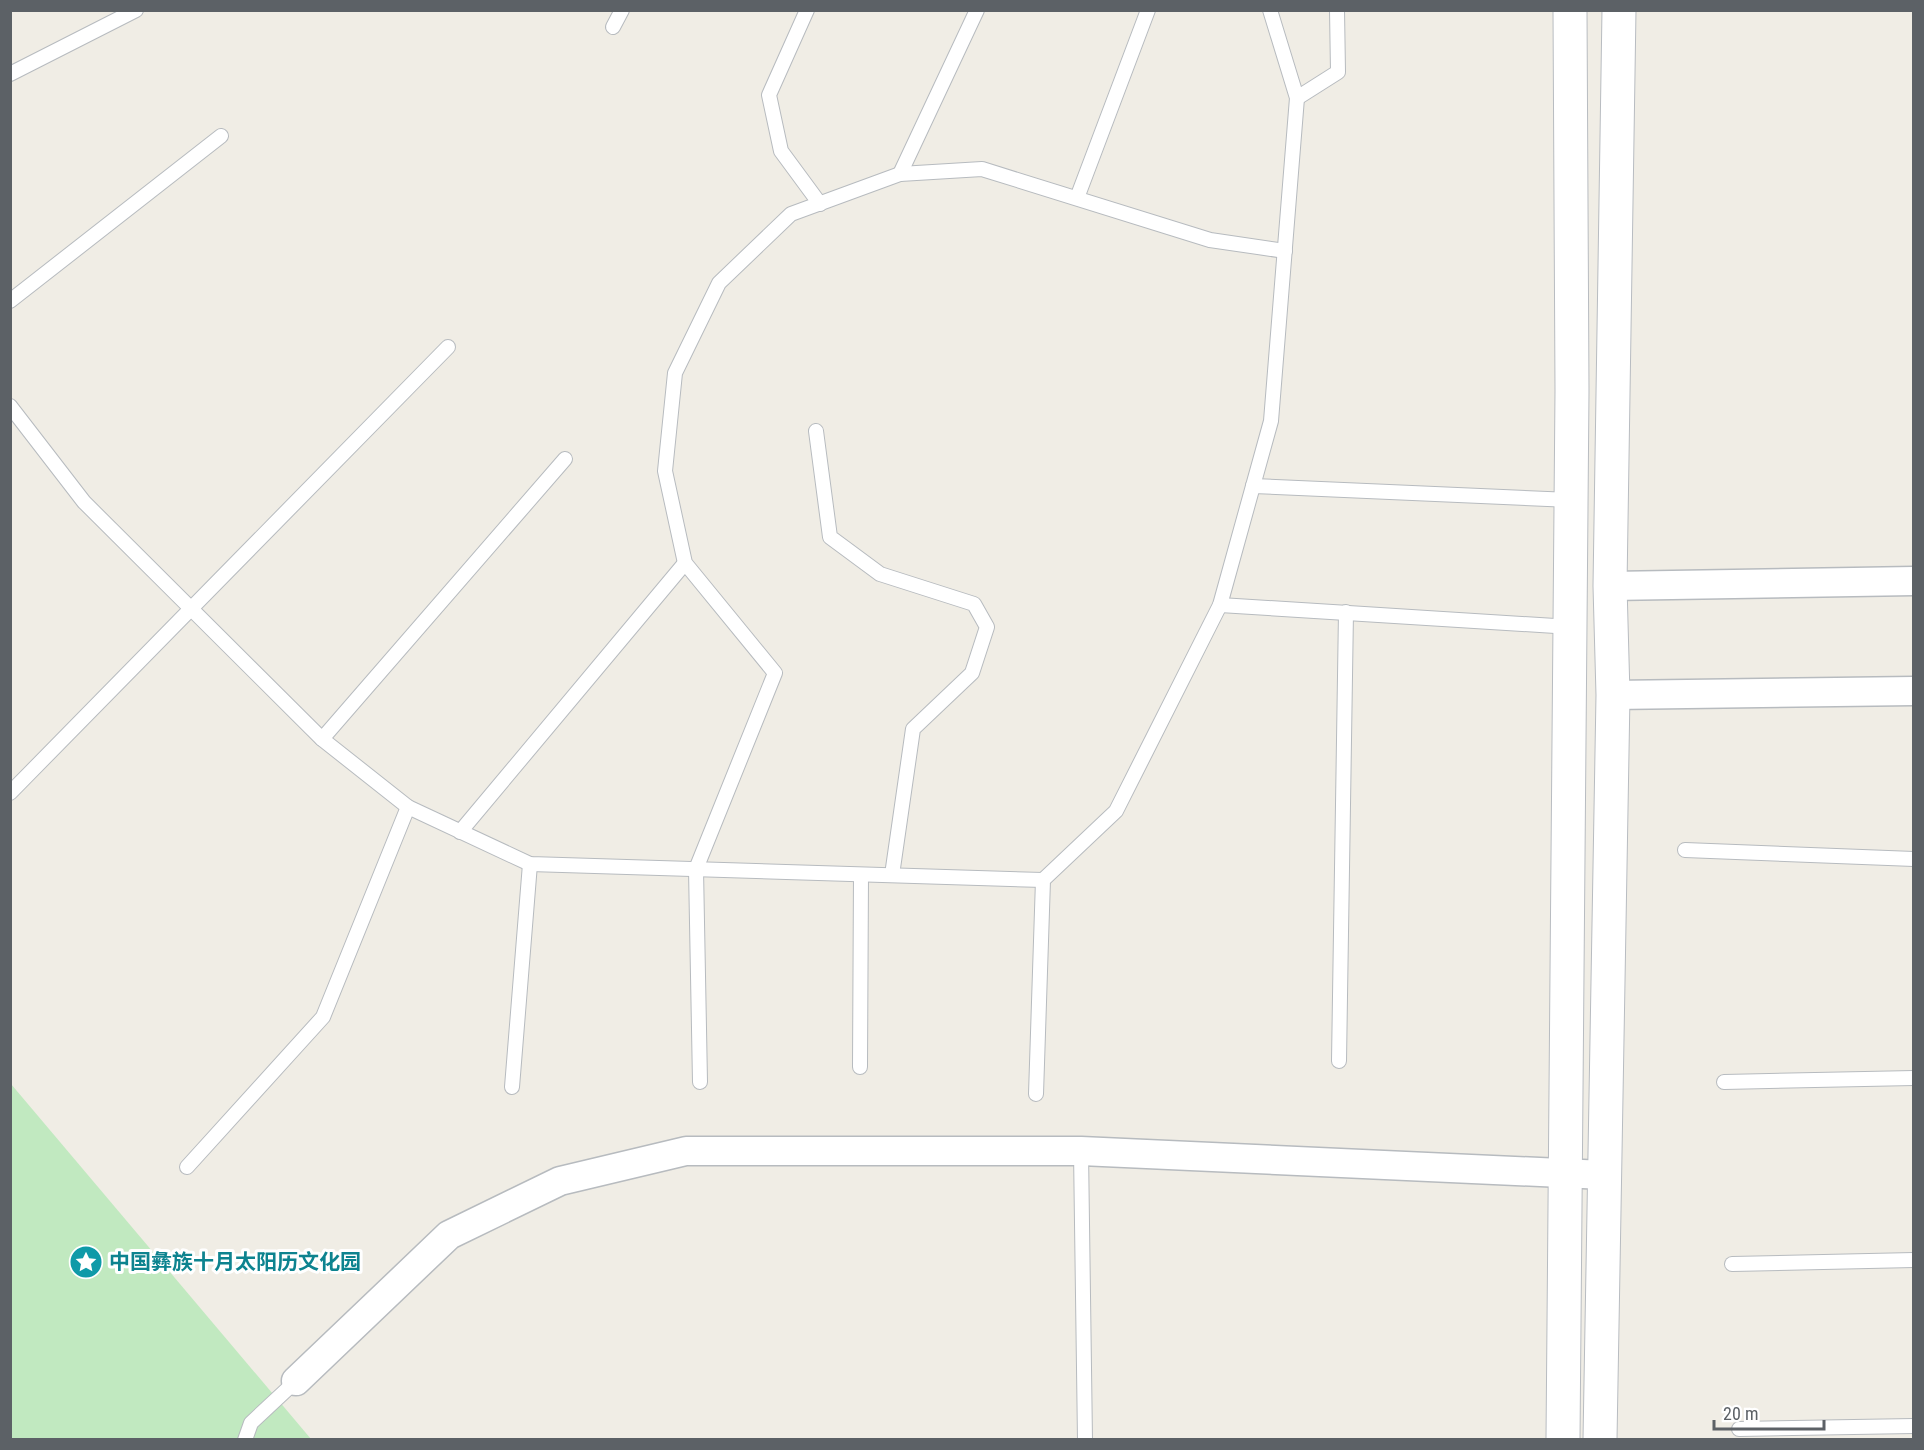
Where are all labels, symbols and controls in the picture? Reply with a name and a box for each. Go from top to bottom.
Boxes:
place icon: 中国彝族十月太阳历文化园 [68,1244,104,1280]
place label: 中国彝族十月太阳历文化园 [109,1250,361,1274]
scale bar [1714,1393,1824,1431]
text: 20 m [1723,1403,1758,1424]

